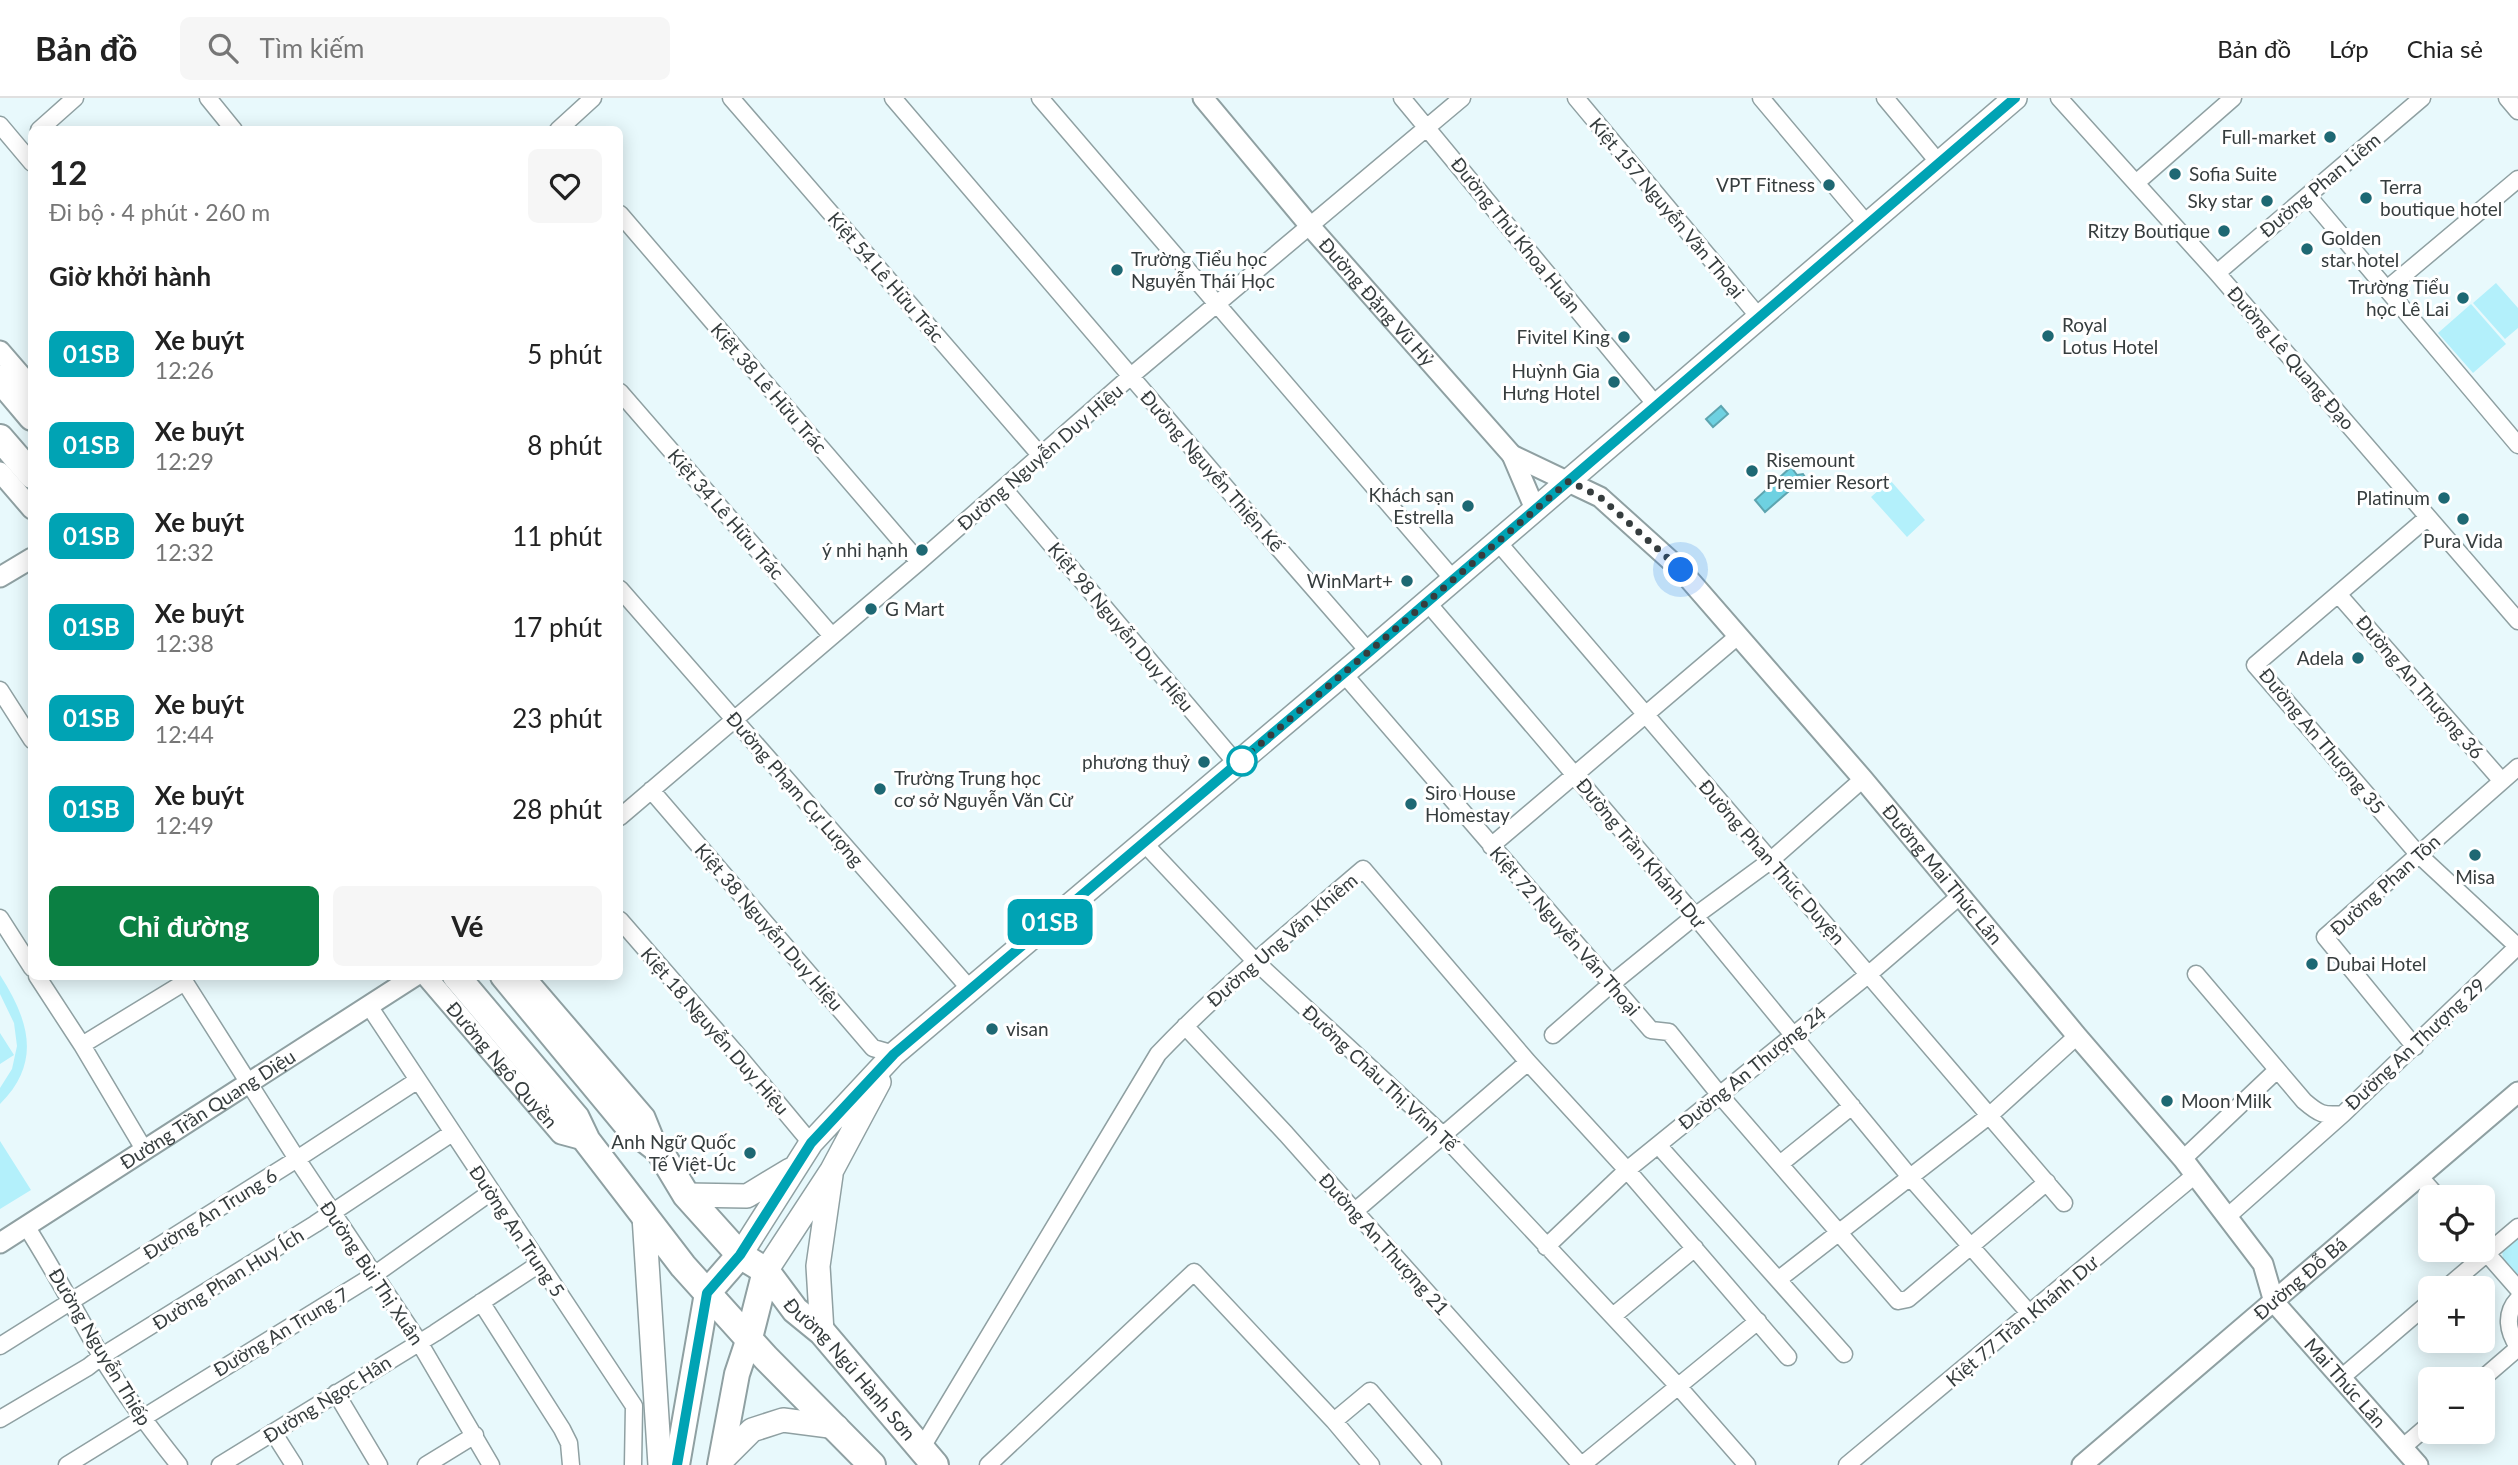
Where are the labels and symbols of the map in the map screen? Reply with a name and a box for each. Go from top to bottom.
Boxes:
street label: Kiệt 157 Nguyễn Văn Thoại [1585,113,1750,302]
place label: Full-market [2221,125,2316,148]
street label: Đường Phan Liêm [2255,128,2385,242]
marker: Full-market [2322,129,2338,145]
street label: Đường Thủ Khoa Huân [1447,152,1586,317]
place label: Sofia Suite [2189,162,2277,185]
marker: Sofia Suite [2167,166,2183,182]
place label: VPT Fitness [1716,173,1815,196]
place label: Terra boutique hotel [2380,175,2502,220]
marker: VPT Fitness [1821,177,1837,193]
place label: Sky star [2188,189,2253,212]
marker: Terra boutique hotel [2358,190,2374,206]
marker: Sky star [2259,193,2275,209]
street label: Kiệt 54 Lê Hữu Trác [823,207,949,347]
place label: Ritzy Boutique [2088,219,2210,242]
marker: Ritzy Boutique [2216,223,2232,239]
place label: Golden star hotel [2321,226,2399,271]
street label: Đường Đặng Vũ Hỷ [1315,233,1440,371]
marker: Golden star hotel [2299,241,2315,257]
place label: Trường Tiểu học Nguyễn Thái Học [1131,247,1275,292]
marker: Trường Tiểu học Nguyễn Thái Học [1109,262,1125,278]
place label: Trường Tiểu học Lê Lai [2348,275,2449,320]
street label: Đường Lê Quang Đạo [2223,281,2360,434]
marker: Trường Tiểu học Lê Lai [2455,290,2471,306]
place label: Royal Lotus Hotel [2062,313,2158,358]
street label: Kiệt 38 Lê Hữu Trác [706,318,832,458]
place label: Fivitel King [1517,325,1610,348]
marker: Royal Lotus Hotel [2040,328,2056,344]
marker: Fivitel King [1616,329,1632,345]
place label: Huỳnh Gia Hưng Hotel [1502,359,1600,404]
marker: Huỳnh Gia Hưng Hotel [1606,374,1622,390]
street label: Đường Nguyễn Duy Hiệu [952,378,1127,535]
street label: Đường Nguyễn Thiện Kế [1136,385,1290,557]
street label: Kiệt 34 Lê Hữu Trác [663,444,789,584]
place label: Risemount Premier Resort [1766,448,1890,493]
marker: Risemount Premier Resort [1744,463,1760,479]
place label: Khách sạn Estrella [1369,483,1454,528]
place label: Platinum [2356,486,2430,509]
marker: Platinum [2436,490,2452,506]
marker: Khách sạn Estrella [1460,498,1476,514]
marker: Pura Vida [2455,511,2471,527]
place label: Pura Vida [2423,529,2503,552]
street label: Kiệt 98 Nguyễn Duy Hiệu [1044,537,1199,716]
place label: ý nhi hạnh [822,538,908,561]
marker: ý nhi hạnh [914,542,930,558]
your location [1663,552,1698,587]
place label: WinMart+ [1307,569,1393,592]
marker: WinMart+ [1399,573,1415,589]
place label: G Mart [885,597,944,620]
marker: G Mart [863,601,879,617]
street label: Đường An Thượng 36 [2352,610,2489,763]
place label: Adela [2297,646,2344,669]
marker: Adela [2350,650,2366,666]
street label: Đường An Thượng 35 [2255,663,2390,818]
street label: Đường Phạm Cự Lượng [722,707,869,871]
unlabelled marker [1227,746,1257,776]
place label: phương thuỷ [1082,750,1190,773]
marker: phương thuỷ [1196,754,1212,770]
place label: Trường Trung học cơ sở Nguyễn Văn Cừ [894,766,1074,811]
street label: Đường Trần Khánh Dư [1572,773,1711,933]
street label: Đường Phan Thúc Duyện [1695,775,1850,949]
marker: Trường Trung học cơ sở Nguyễn Văn Cừ [872,781,888,797]
place label: Siro House Homestay [1425,781,1516,826]
marker: Siro House Homestay [1403,796,1419,812]
street label: Đường Mai Thúc Lân [1878,799,2008,949]
street label: Đường Phan Tôn [2325,829,2444,940]
street label: Kiệt 38 Nguyễn Duy Hiệu [690,838,848,1015]
street label: Kiệt 72 Nguyễn Văn Thoại [1485,841,1645,1020]
marker: Misa [2467,847,2483,863]
place label: Misa [2455,865,2495,888]
street label: Đường Ung Văn Khiêm [1202,868,1362,1011]
line badge: 01SB [1001,899,1099,945]
street label: Kiệt 18 Nguyễn Duy Hiệu [636,942,794,1119]
place label: Dubai Hotel [2326,952,2427,975]
marker: Dubai Hotel [2304,956,2320,972]
street label: Đường An Thượng 29 [2340,973,2489,1114]
street label: Đường Ngô Quyền [442,997,563,1132]
street label: Đường Châu Thị Vĩnh Tế [1298,1000,1464,1157]
street label: Đường An Thượng 24 [1673,1001,1830,1134]
place label: visan [1006,1017,1049,1040]
marker: visan [984,1021,1000,1037]
street label: Đường Trần Quang Diệu [116,1044,299,1174]
place label: Moon Milk [2181,1089,2272,1112]
marker: Moon Milk [2159,1093,2175,1109]
place label: Anh Ngữ Quốc Tế Việt-Úc [611,1130,736,1175]
marker: Anh Ngữ Quốc Tế Việt-Úc [742,1145,758,1161]
street label: Đường An Trung 5 [465,1161,570,1301]
street label: Đường An Trung 6 [139,1163,281,1264]
street label: Đường An Thượng 21 [1315,1168,1454,1319]
street label: Đường Bùi Thị Xuân [316,1196,429,1349]
street label: Đường Phan Huy Ích [148,1223,308,1334]
street label: Đường Đỗ Bá [2249,1232,2351,1324]
street label: Kiệt 77 Trần Khánh Dư [1941,1250,2103,1391]
street label: Đường Nguyễn Thiếp [44,1264,156,1430]
street label: Đường An Trung 7 [209,1282,352,1381]
street label: Đường Ngũ Hành Sơn [779,1293,921,1445]
street label: Mai Thúc Lân [2300,1333,2391,1432]
street label: Đường Ngọc Hân [259,1350,395,1447]

